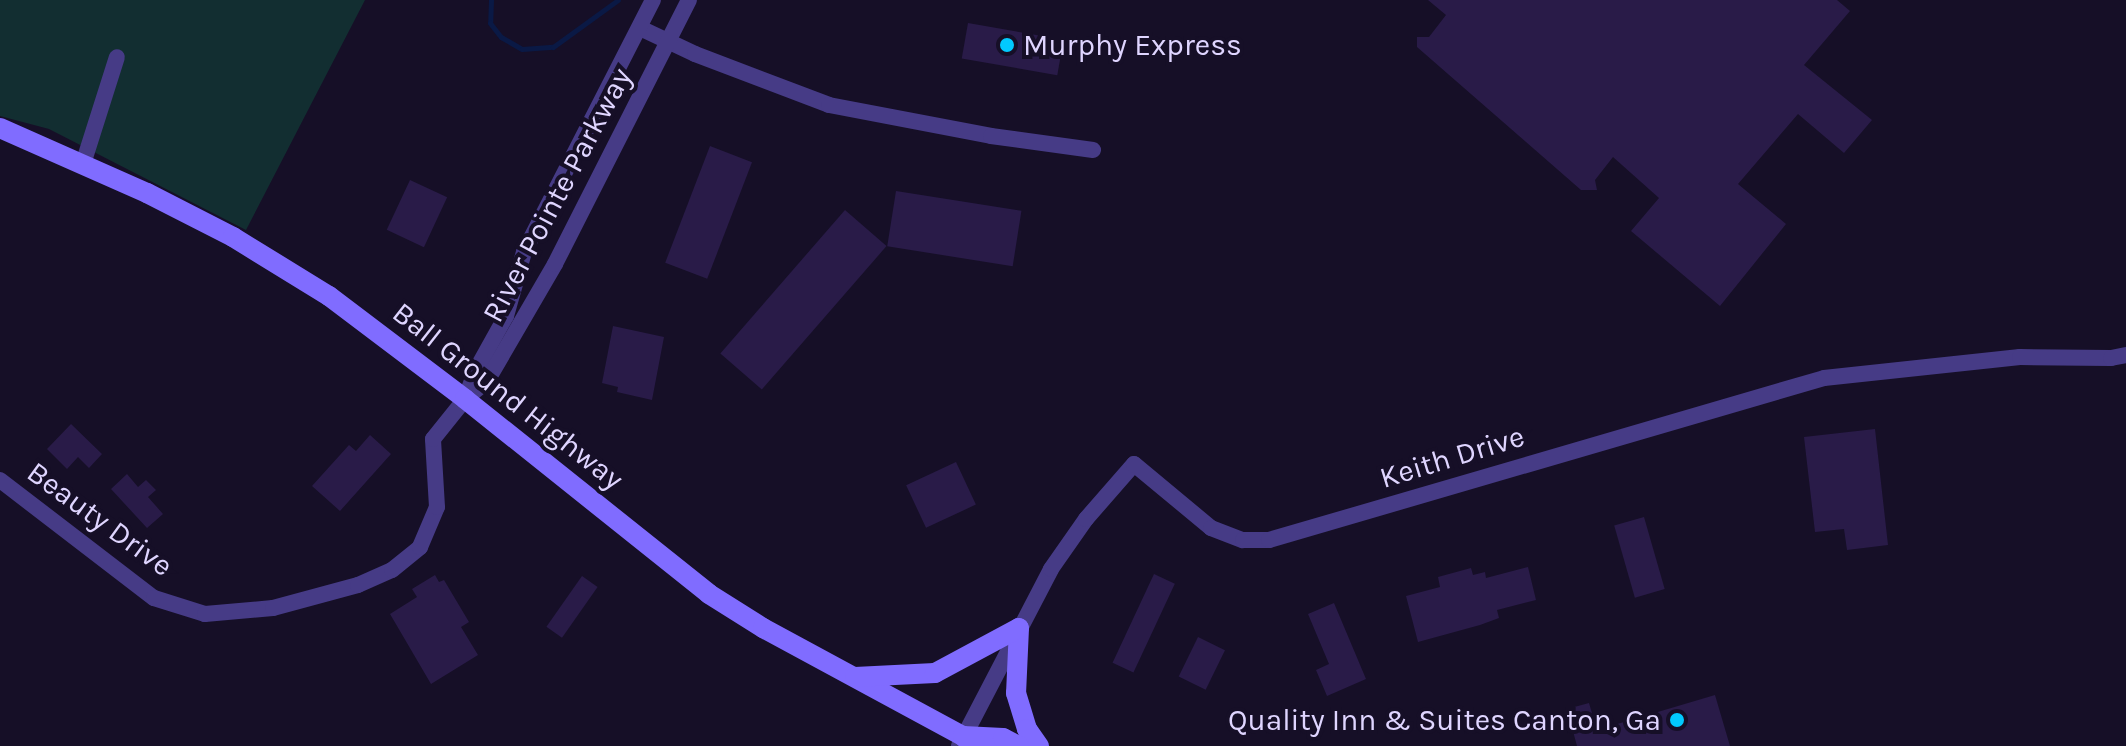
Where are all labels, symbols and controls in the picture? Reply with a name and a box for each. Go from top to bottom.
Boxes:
place label: Murphy Express [1023,27,1242,63]
marker: Murphy Express [998,36,1016,54]
street label: River Pointe Parkway [475,62,639,328]
street label: Ball Ground Highway [385,295,631,497]
street label: Keith Drive [1375,418,1529,496]
street label: Beauty Drive [20,454,180,584]
place label: Quality Inn & Suites Canton, Ga [1228,702,1661,738]
marker: Quality Inn & Suites Canton, Ga [1668,711,1686,729]

